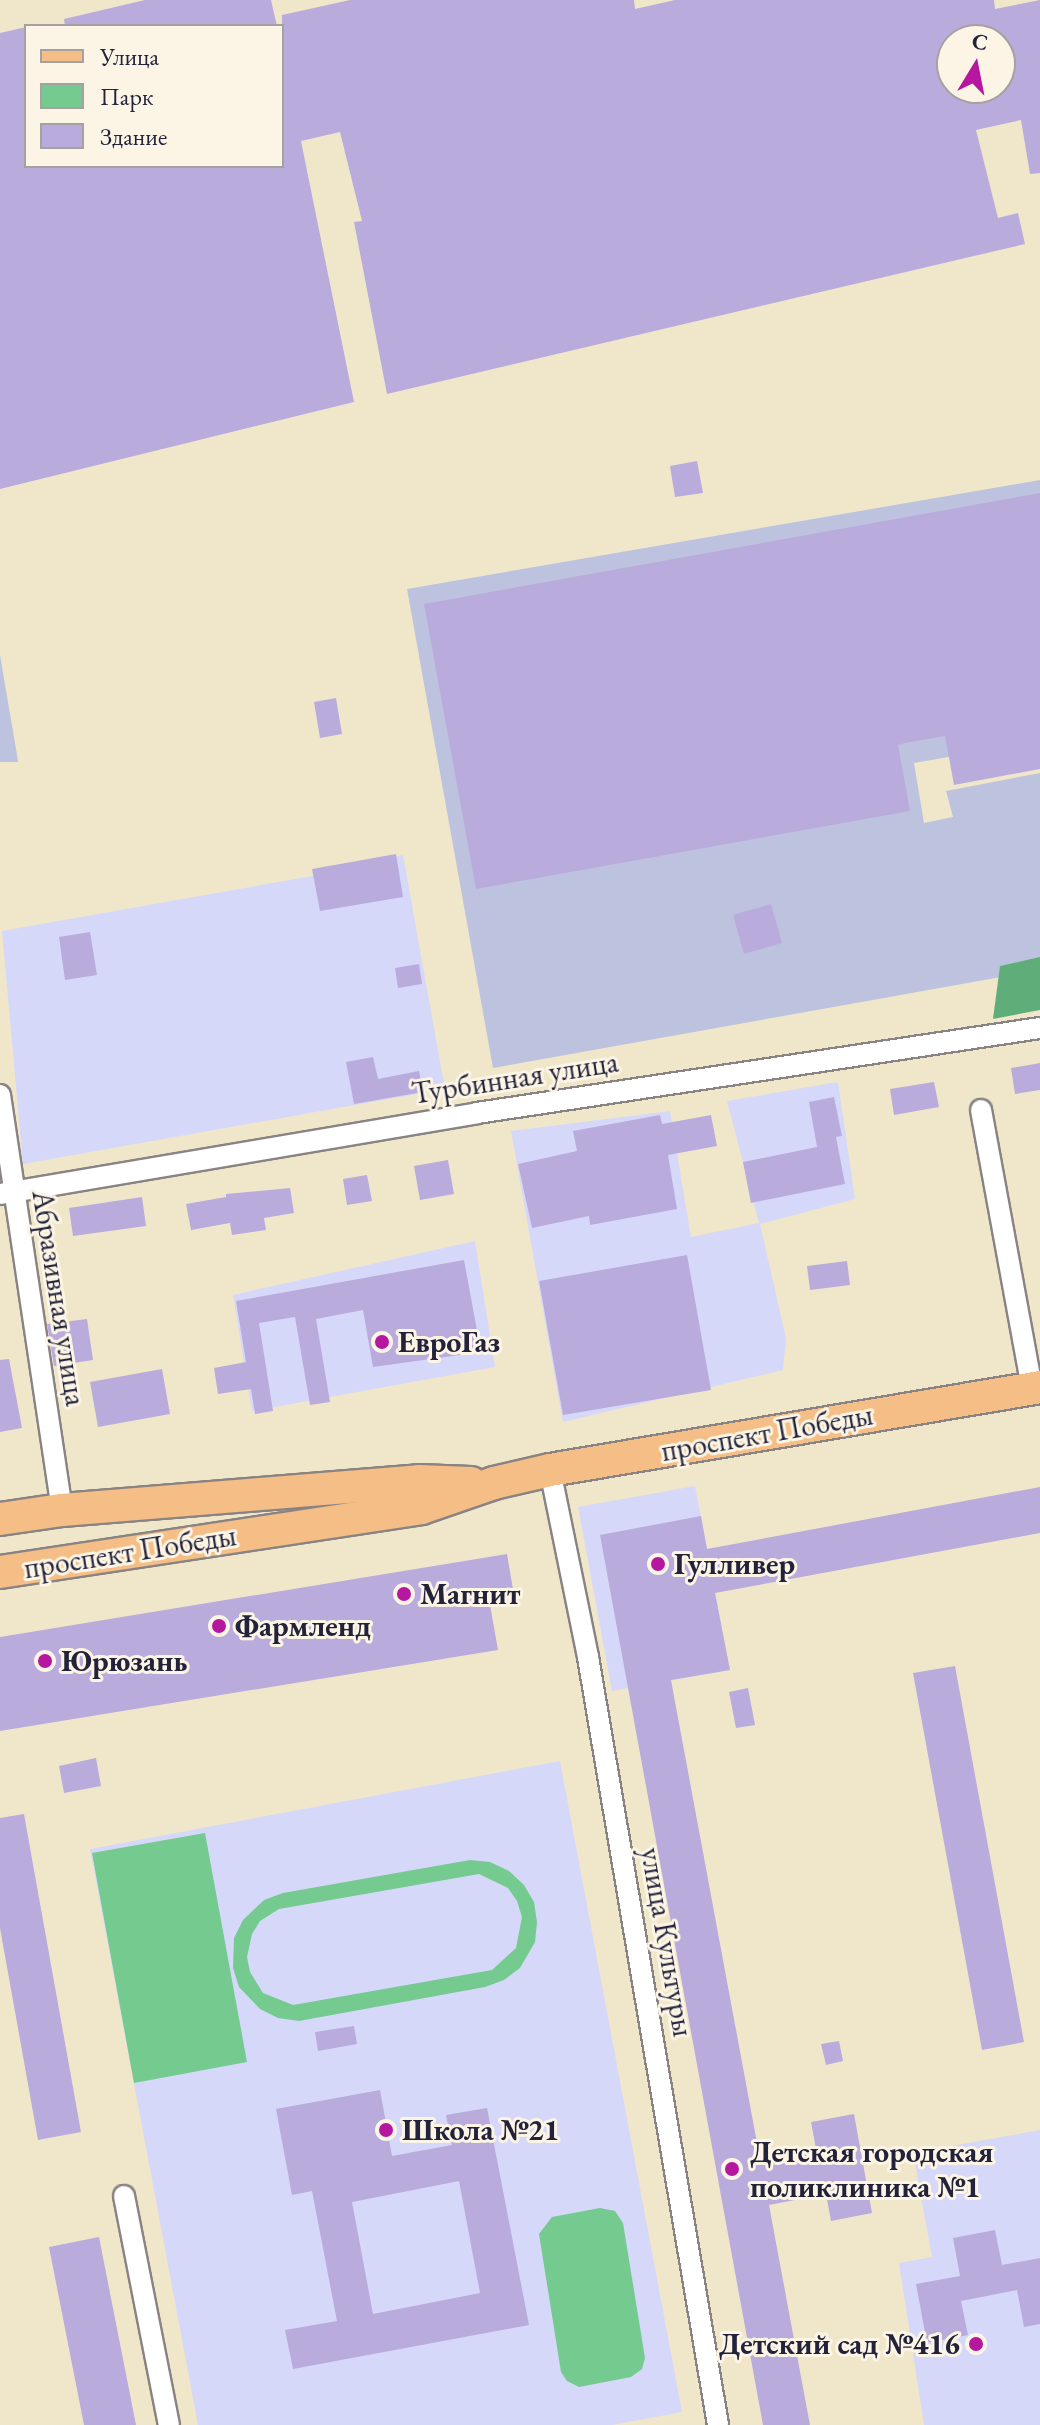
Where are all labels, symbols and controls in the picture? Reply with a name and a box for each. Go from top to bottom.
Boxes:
legend [24,24,284,168]
north arrow [936,24,1016,104]
text: С [970,26,990,57]
text: Улица [100,41,159,72]
text: Парк [100,81,153,112]
text: Здание [100,121,167,152]
street label: Турбинная улица [409,1044,621,1112]
street label: Абразивная улица [24,1188,94,1408]
place label: ЕвроГаз [398,1324,500,1360]
marker: ЕвроГаз [373,1333,391,1351]
street label: проспект Победы [658,1397,876,1469]
street label: проспект Победы [21,1517,239,1587]
place label: Гулливер [674,1546,795,1582]
marker: Гулливер [649,1555,667,1573]
place label: Магнит [420,1576,520,1612]
marker: Магнит [395,1585,413,1603]
place label: Фармленд [235,1608,371,1644]
marker: Фармленд [210,1617,228,1635]
place label: Юрюзань [61,1643,187,1679]
marker: Юрюзань [36,1652,54,1670]
street label: улица Культуры [633,1845,701,2039]
place label: Школа №21 [402,2112,559,2148]
marker: Школа №21 [377,2121,395,2139]
place label: Детская городская поликлиника №1 [750,2134,993,2204]
marker: Детская городская поликлиника №1 [721,2158,743,2180]
place label: Детский сад №416 [719,2326,960,2362]
marker: Детский сад №416 [967,2335,985,2353]

